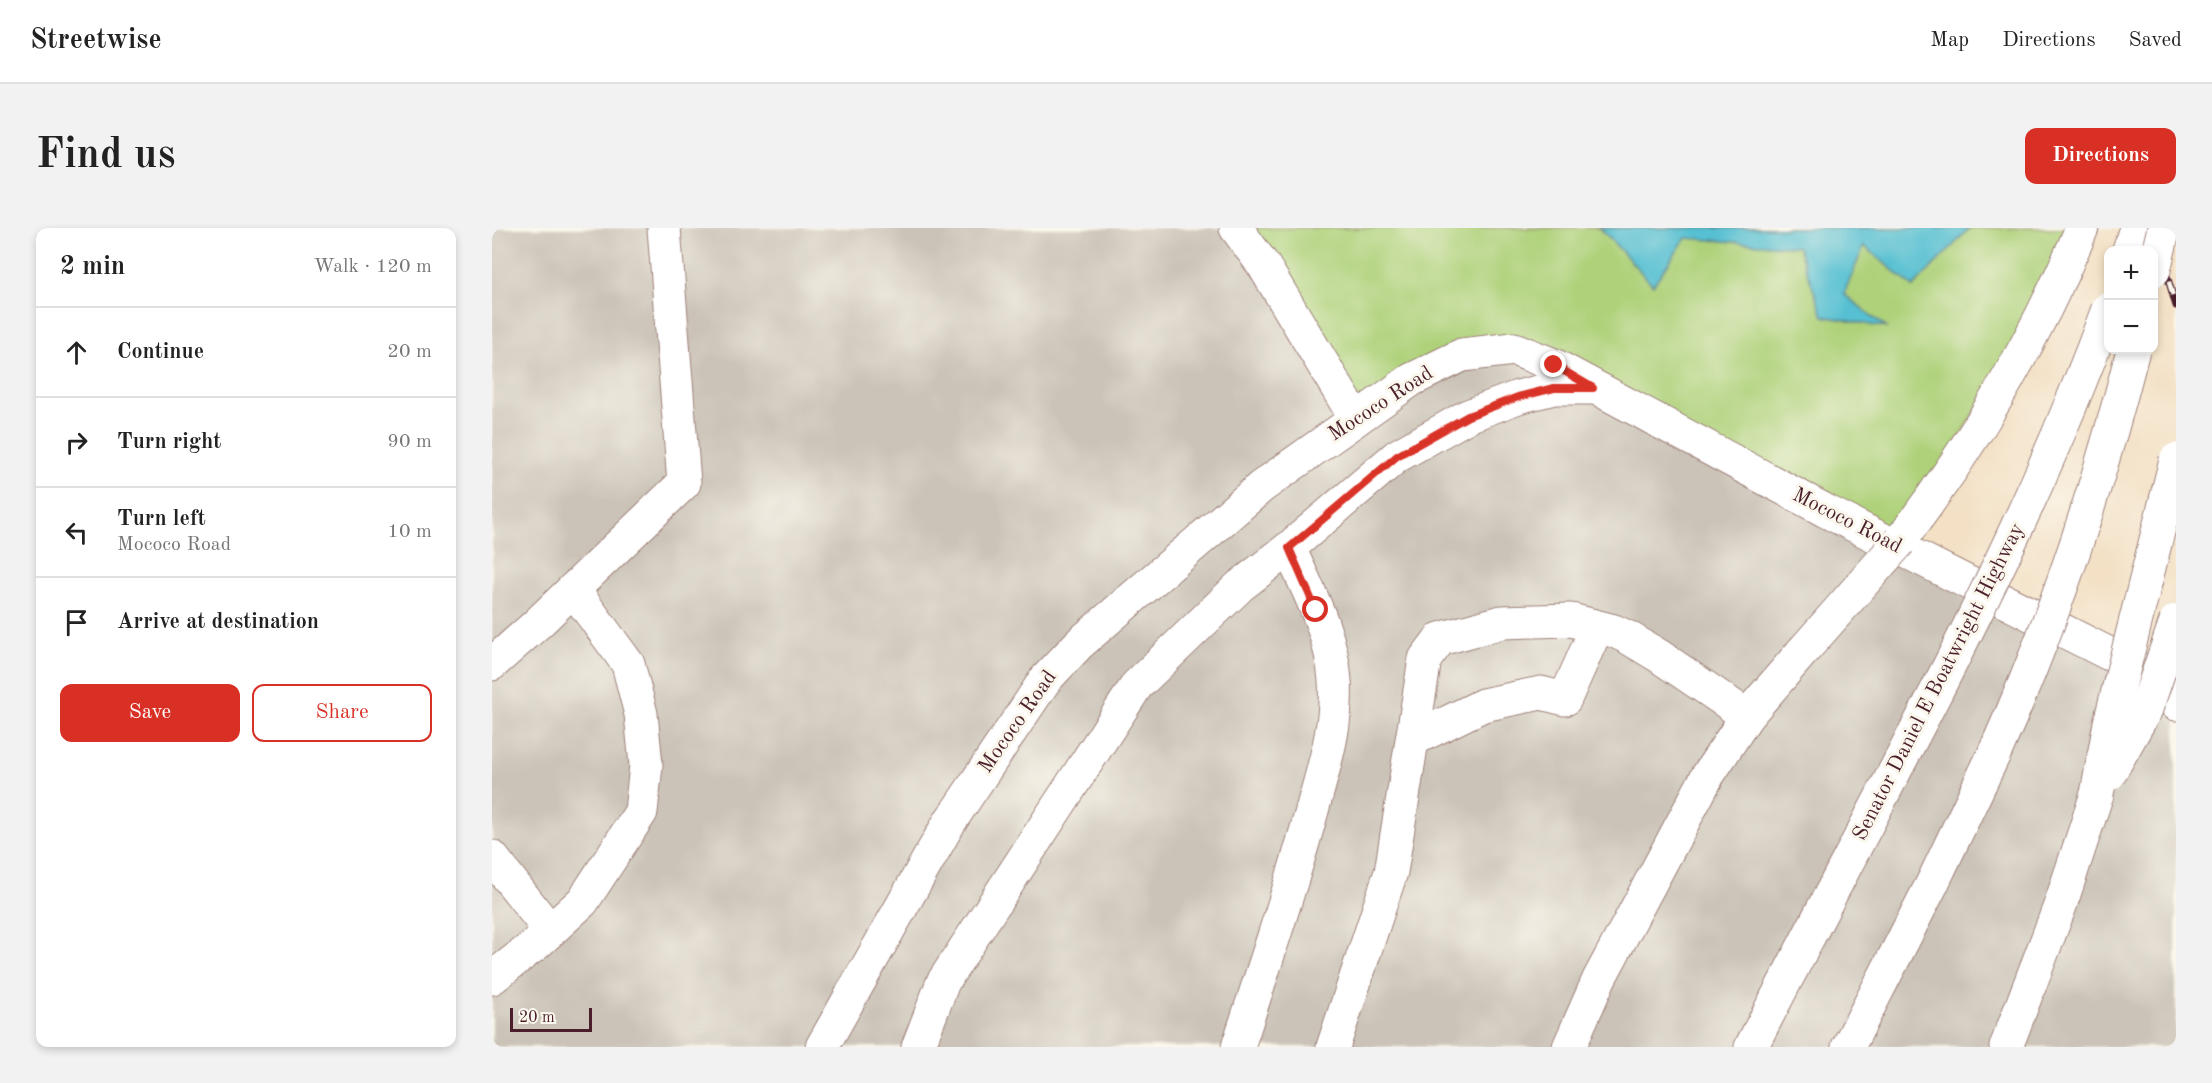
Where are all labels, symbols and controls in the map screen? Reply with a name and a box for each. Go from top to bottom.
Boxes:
text: Streetwise [30,27,162,55]
text: Map [1930,30,1969,51]
text: Directions [2002,30,2096,51]
text: Saved [2129,30,2182,51]
button: Directions [2025,128,2176,184]
text: Find us [36,135,175,177]
map controls [2104,246,2158,354]
button: + [2104,246,2158,300]
text: 2 min [60,254,125,280]
text: Walk · 120 m [313,257,432,277]
button: − [2104,300,2158,354]
icon: ahead [60,336,93,369]
text: Continue [117,341,204,363]
text: 20 m [387,342,432,362]
route end [1540,351,1566,377]
street label: Mococo Road [1325,363,1437,445]
icon: right [60,426,93,459]
text: Turn right [117,431,221,453]
text: 90 m [387,432,432,452]
street label: Mococo Road [1789,484,1905,558]
text: Turn left [117,508,206,530]
icon: left [60,516,93,549]
street label: Senator Daniel E Boatwright Highway [1850,520,2028,844]
text: 10 m [387,522,432,542]
text: Mococo Road [117,535,231,555]
route start [1302,596,1328,622]
icon: arrive [60,606,93,639]
text: Arrive at destination [117,611,319,633]
street label: Mococo Road [975,667,1061,777]
button: Save [60,684,240,742]
button: Share [252,684,432,742]
scale bar [510,1005,592,1032]
text: 20 m [519,1010,555,1026]

